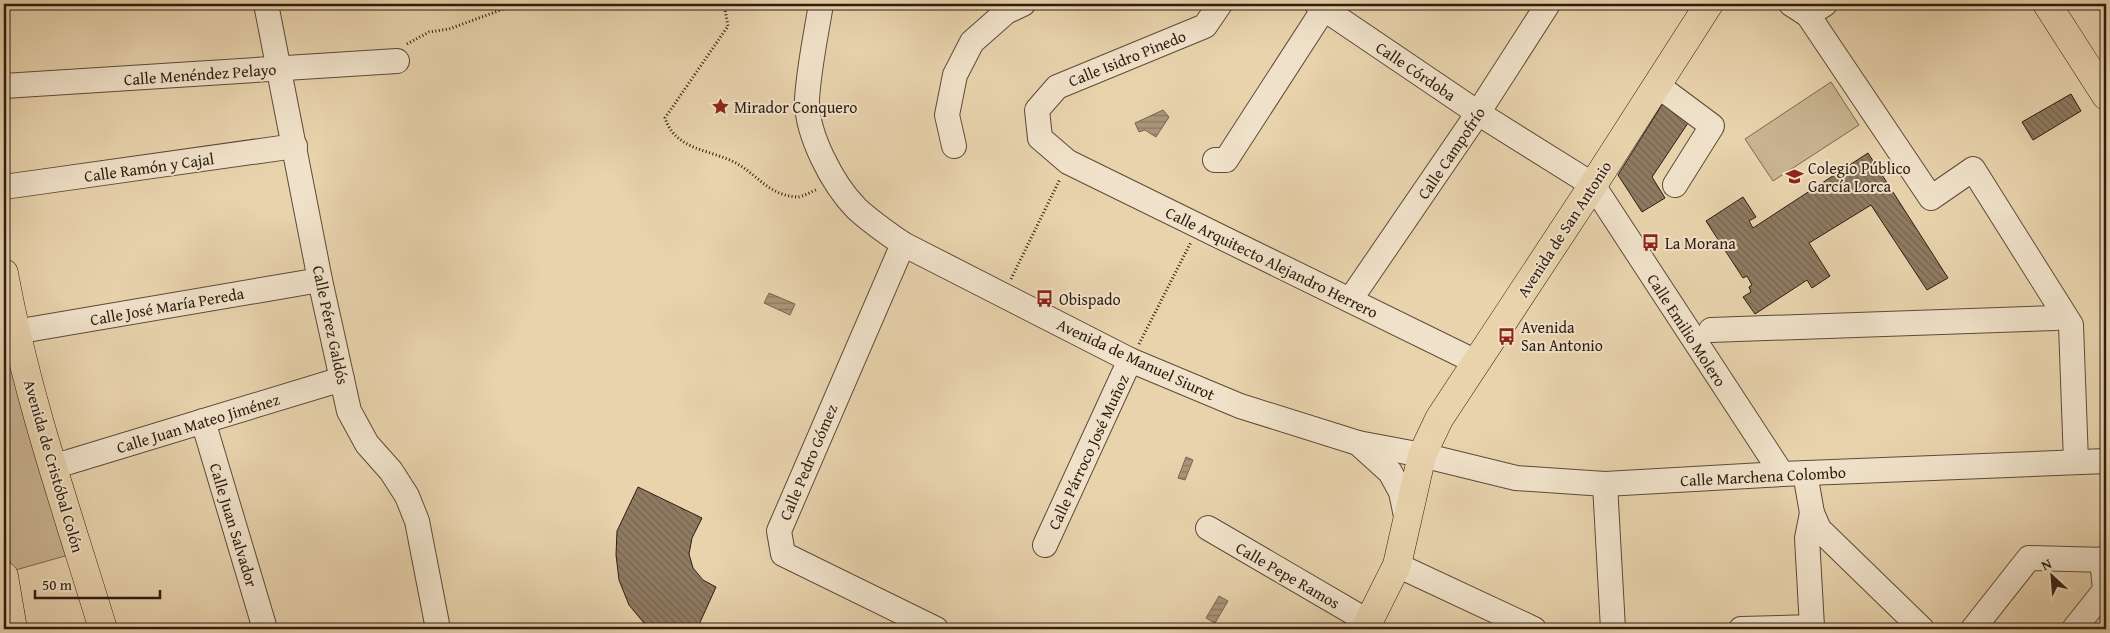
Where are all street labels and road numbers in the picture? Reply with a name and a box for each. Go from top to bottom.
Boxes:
street label: Calle Isidro Pinedo [1065,23,1189,93]
street label: Calle Córdoba [1371,35,1461,107]
street label: Calle Menéndez Pelayo [123,57,277,91]
street label: Calle Campofrío [1411,102,1491,204]
street label: Calle Ramón y Cajal [83,146,216,188]
street label: Avenida de San Antonio [1511,156,1617,302]
street label: Calle Arquitecto Alejandro Herrero [1162,200,1382,324]
street label: Calle Pérez Galdós [307,263,355,387]
street label: Calle Emilio Molero [1641,269,1733,391]
street label: Calle José María Pereda [88,281,246,331]
street label: Avenida de Manuel Siurot [1053,312,1219,406]
street label: Calle Párroco José Muñoz [1041,370,1135,534]
street label: Avenida de Cristóbal Colón [18,377,90,555]
street label: Calle Juan Mateo Jiménez [114,387,282,459]
street label: Calle Pedro Gómez [773,400,843,524]
street label: Calle Juan Salvador [204,460,264,590]
street label: Calle Marchena Colombo [1680,460,1846,492]
street label: Calle Pepe Ramos [1232,536,1344,614]

